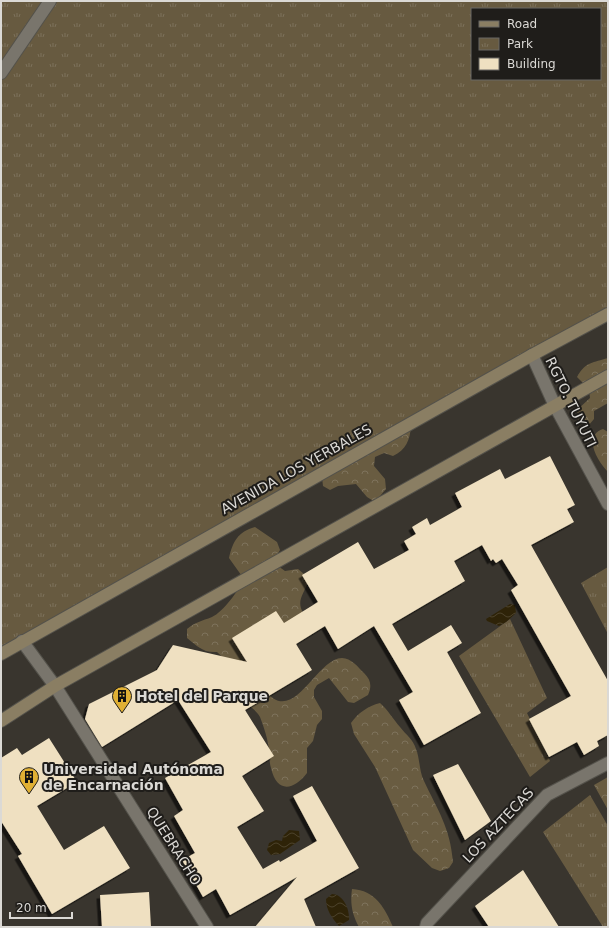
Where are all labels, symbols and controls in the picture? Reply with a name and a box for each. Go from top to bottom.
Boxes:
legend [471,8,601,80]
text: Road [507,17,537,31]
text: Park [507,37,533,51]
text: Building [507,57,556,71]
street label: RGTO. TUYUTI [542,354,600,450]
street label: AVENIDA LOS YERBALES [218,421,374,517]
building icon: Hotel del Parque [111,685,133,713]
place label: Hotel del Parque [136,688,268,704]
place label: Universidad Autónoma de Encarnación [43,761,223,793]
building icon: Universidad Autónoma de Encarnación [18,766,40,794]
street label: LOS AZTECAS [459,784,537,866]
street label: QUEBRACHO [143,804,205,888]
scale bar [10,894,72,920]
text: 20 m [16,901,47,915]

